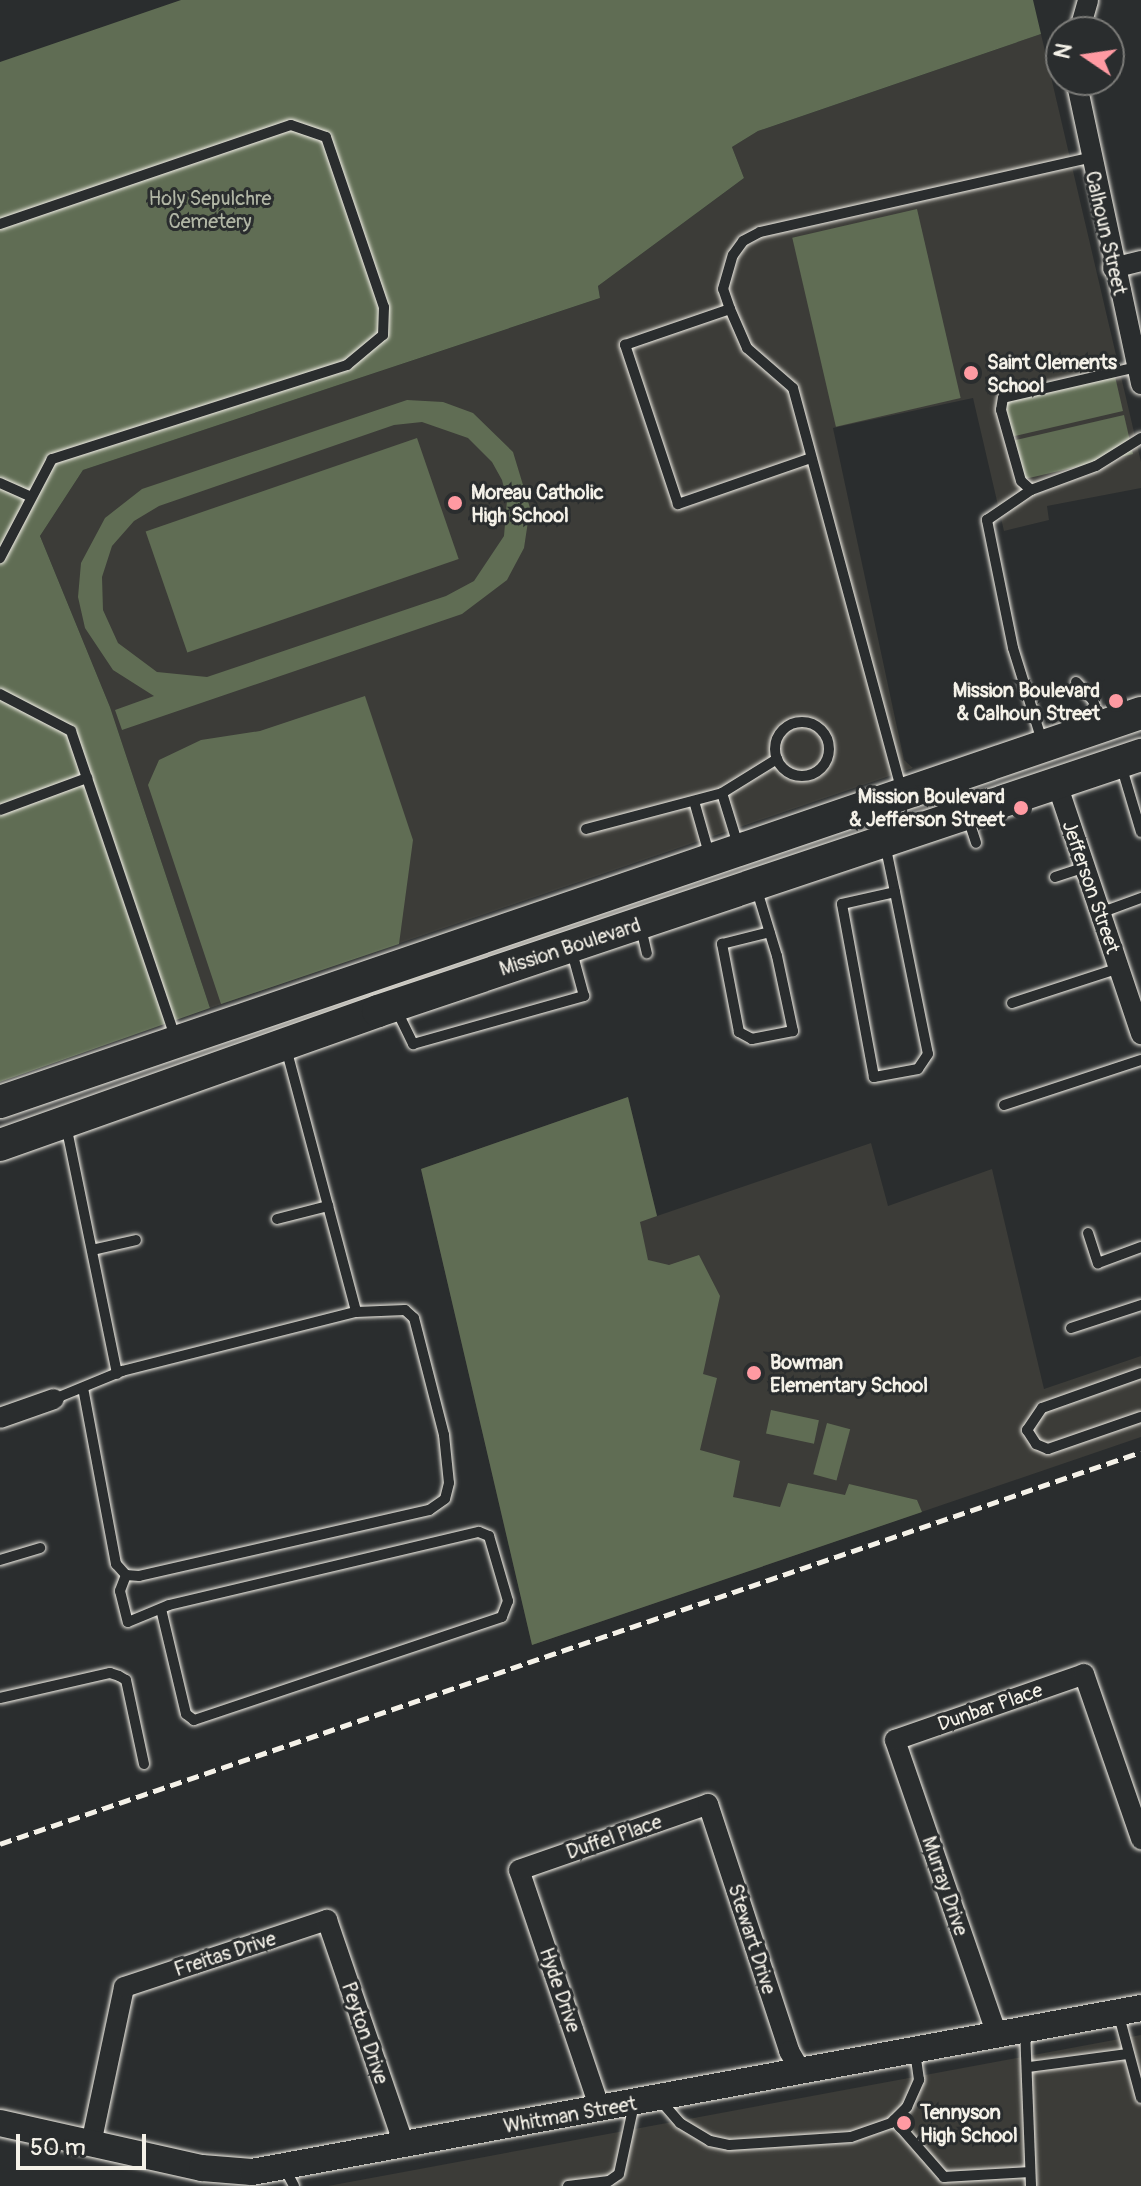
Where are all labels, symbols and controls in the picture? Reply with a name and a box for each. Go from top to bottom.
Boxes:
north arrow [1045,16,1125,96]
text: N [1048,41,1079,61]
street label: Calhoun Street [1080,169,1132,297]
park label: Holy Sepulchre Cemetery [149,186,271,233]
place label: Saint Clements School [987,350,1117,397]
marker: Saint Clements School [962,364,980,382]
place label: Moreau Catholic High School [471,480,604,527]
marker: Moreau Catholic High School [446,494,464,512]
place label: Mission Boulevard & Calhoun Street [953,678,1100,725]
marker: Mission Boulevard & Calhoun Street [1107,692,1125,710]
place label: Mission Boulevard & Jefferson Street [849,784,1005,831]
marker: Mission Boulevard & Jefferson Street [1012,799,1030,817]
street label: Jefferson Street [1057,817,1125,957]
street label: Mission Boulevard [496,913,644,981]
place label: Bowman Elementary School [770,1350,928,1397]
marker: Bowman Elementary School [745,1364,763,1382]
street label: Dunbar Place [934,1678,1046,1736]
street label: Duffel Place [563,1809,665,1865]
street label: Murray Drive [917,1833,973,1939]
street label: Stewart Drive [723,1881,781,1997]
street label: Freitas Drive [171,1926,279,1982]
street label: Hyde Drive [534,1944,586,2036]
street label: Peyton Drive [336,1979,394,2087]
street label: Whitman Street [502,2091,638,2139]
place label: Tennyson High School [920,2100,1018,2147]
marker: Tennyson High School [895,2114,913,2132]
scale bar [20,2118,150,2168]
text: 50 m [30,2133,86,2162]

